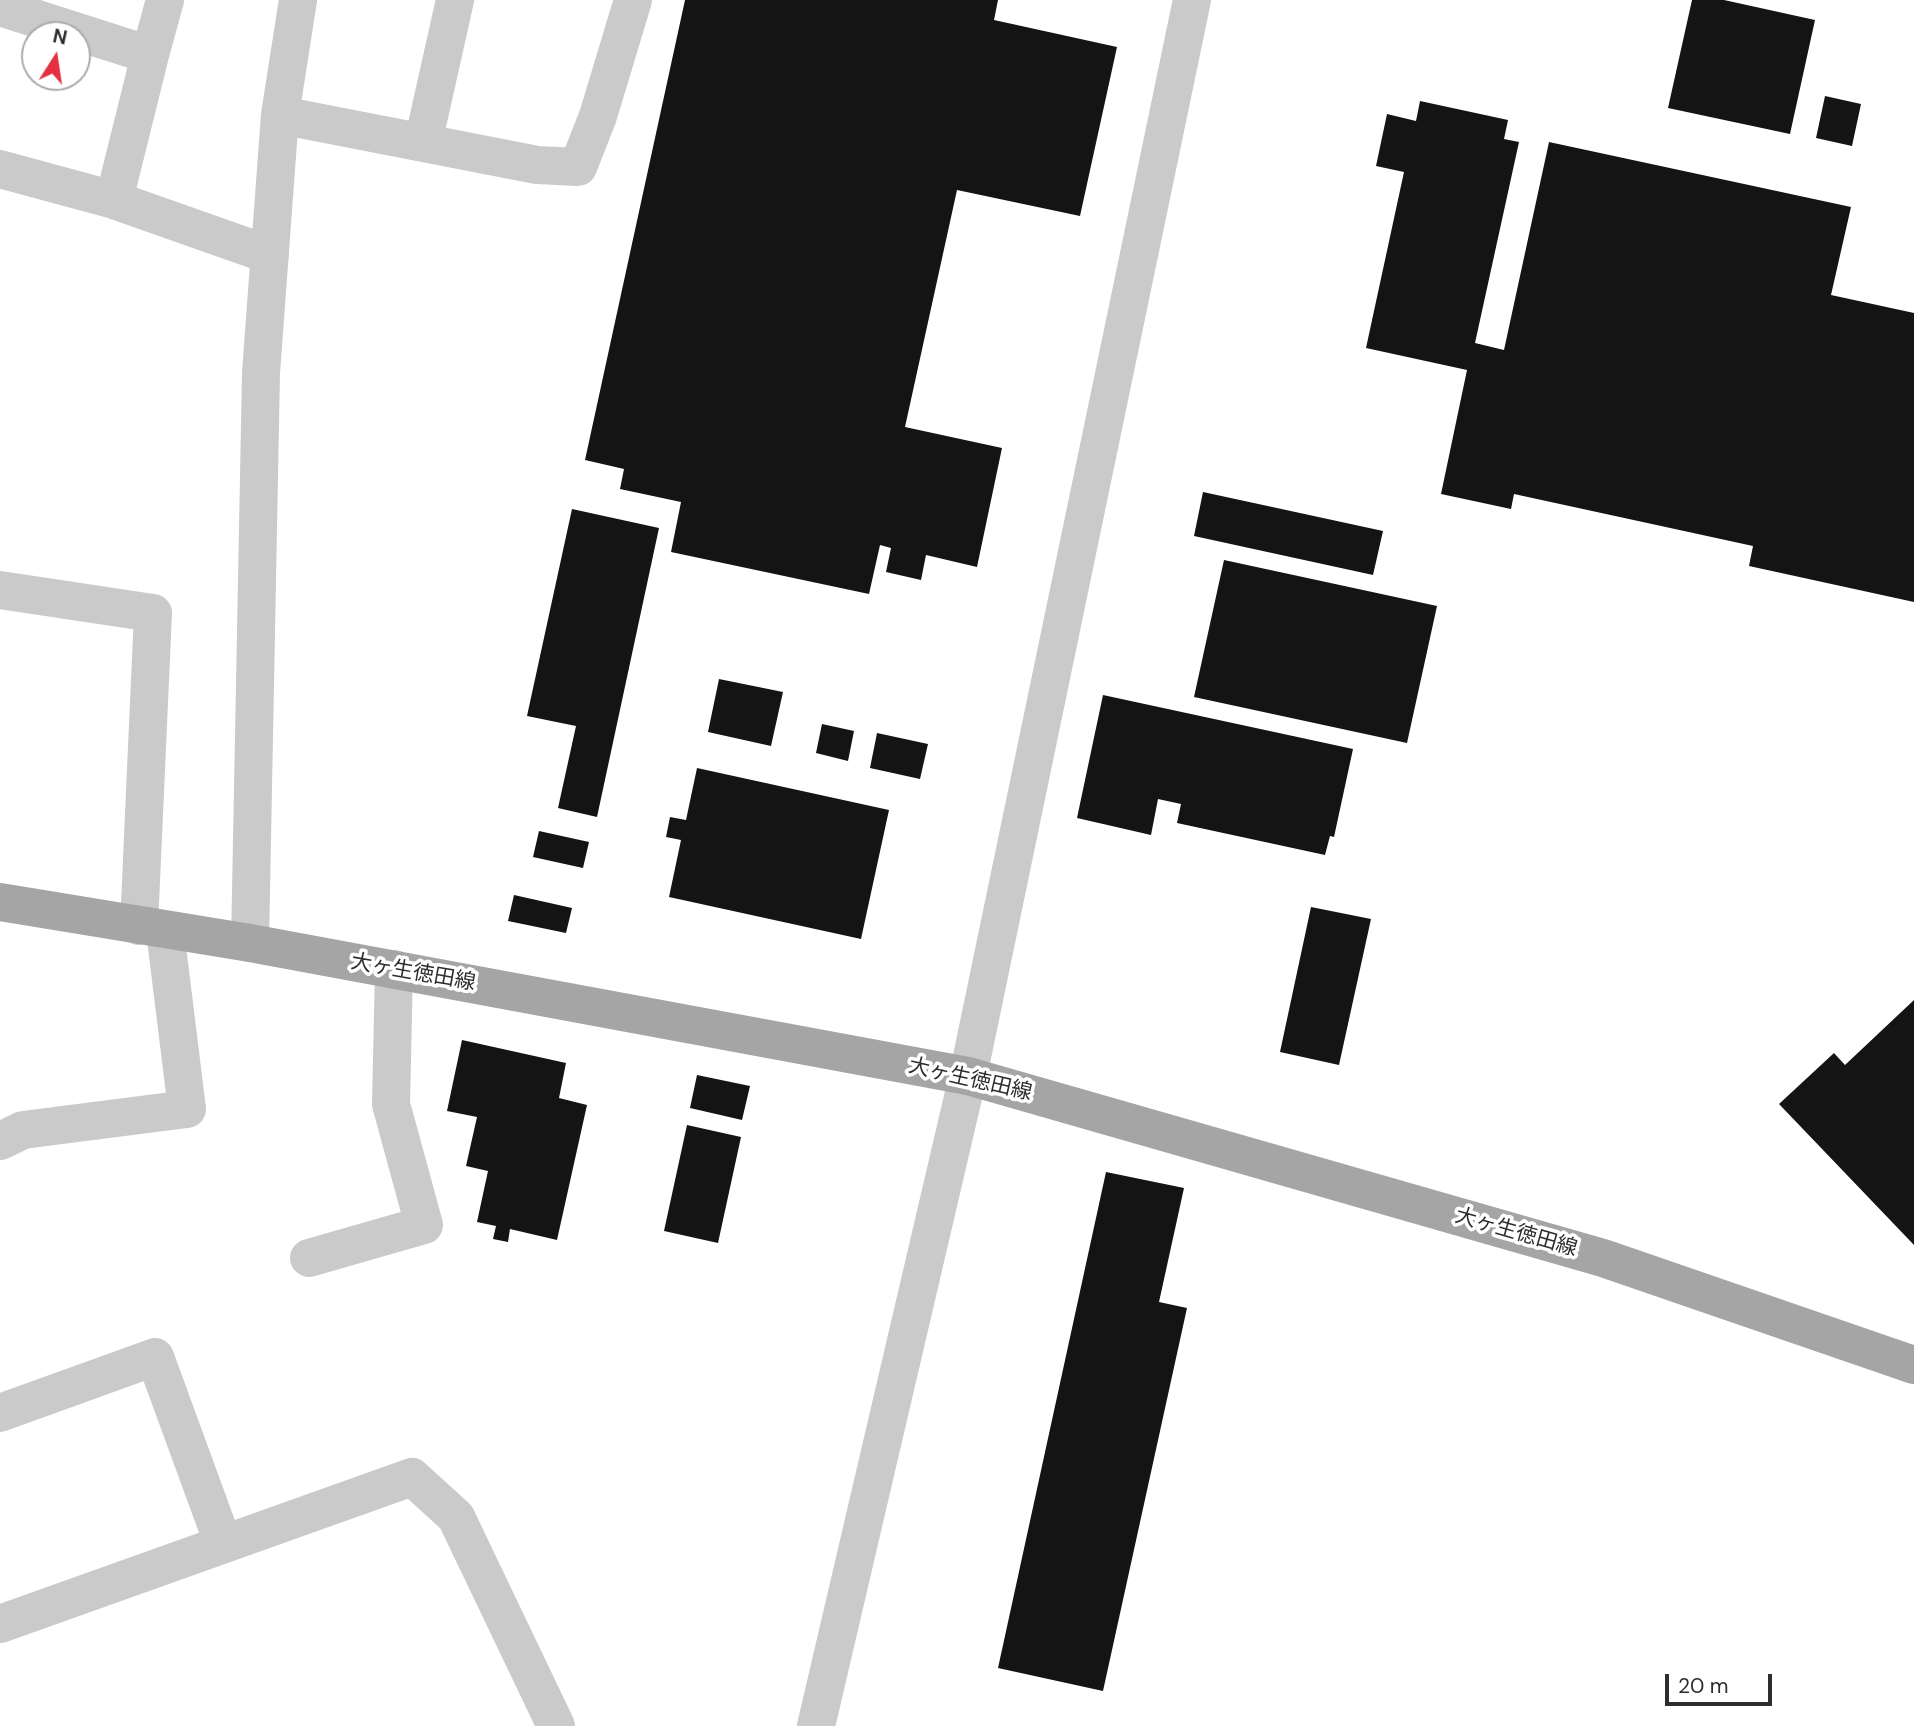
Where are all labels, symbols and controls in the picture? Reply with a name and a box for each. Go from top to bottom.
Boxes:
north arrow [21,21,91,91]
text: N [51,23,69,51]
street label: 大ヶ生徳田線 [349,950,477,996]
street label: 大ヶ生徳田線 [906,1054,1034,1106]
street label: 大ヶ生徳田線 [1452,1204,1580,1262]
scale bar [1669,1660,1776,1704]
text: 20 m [1678,1672,1729,1700]

